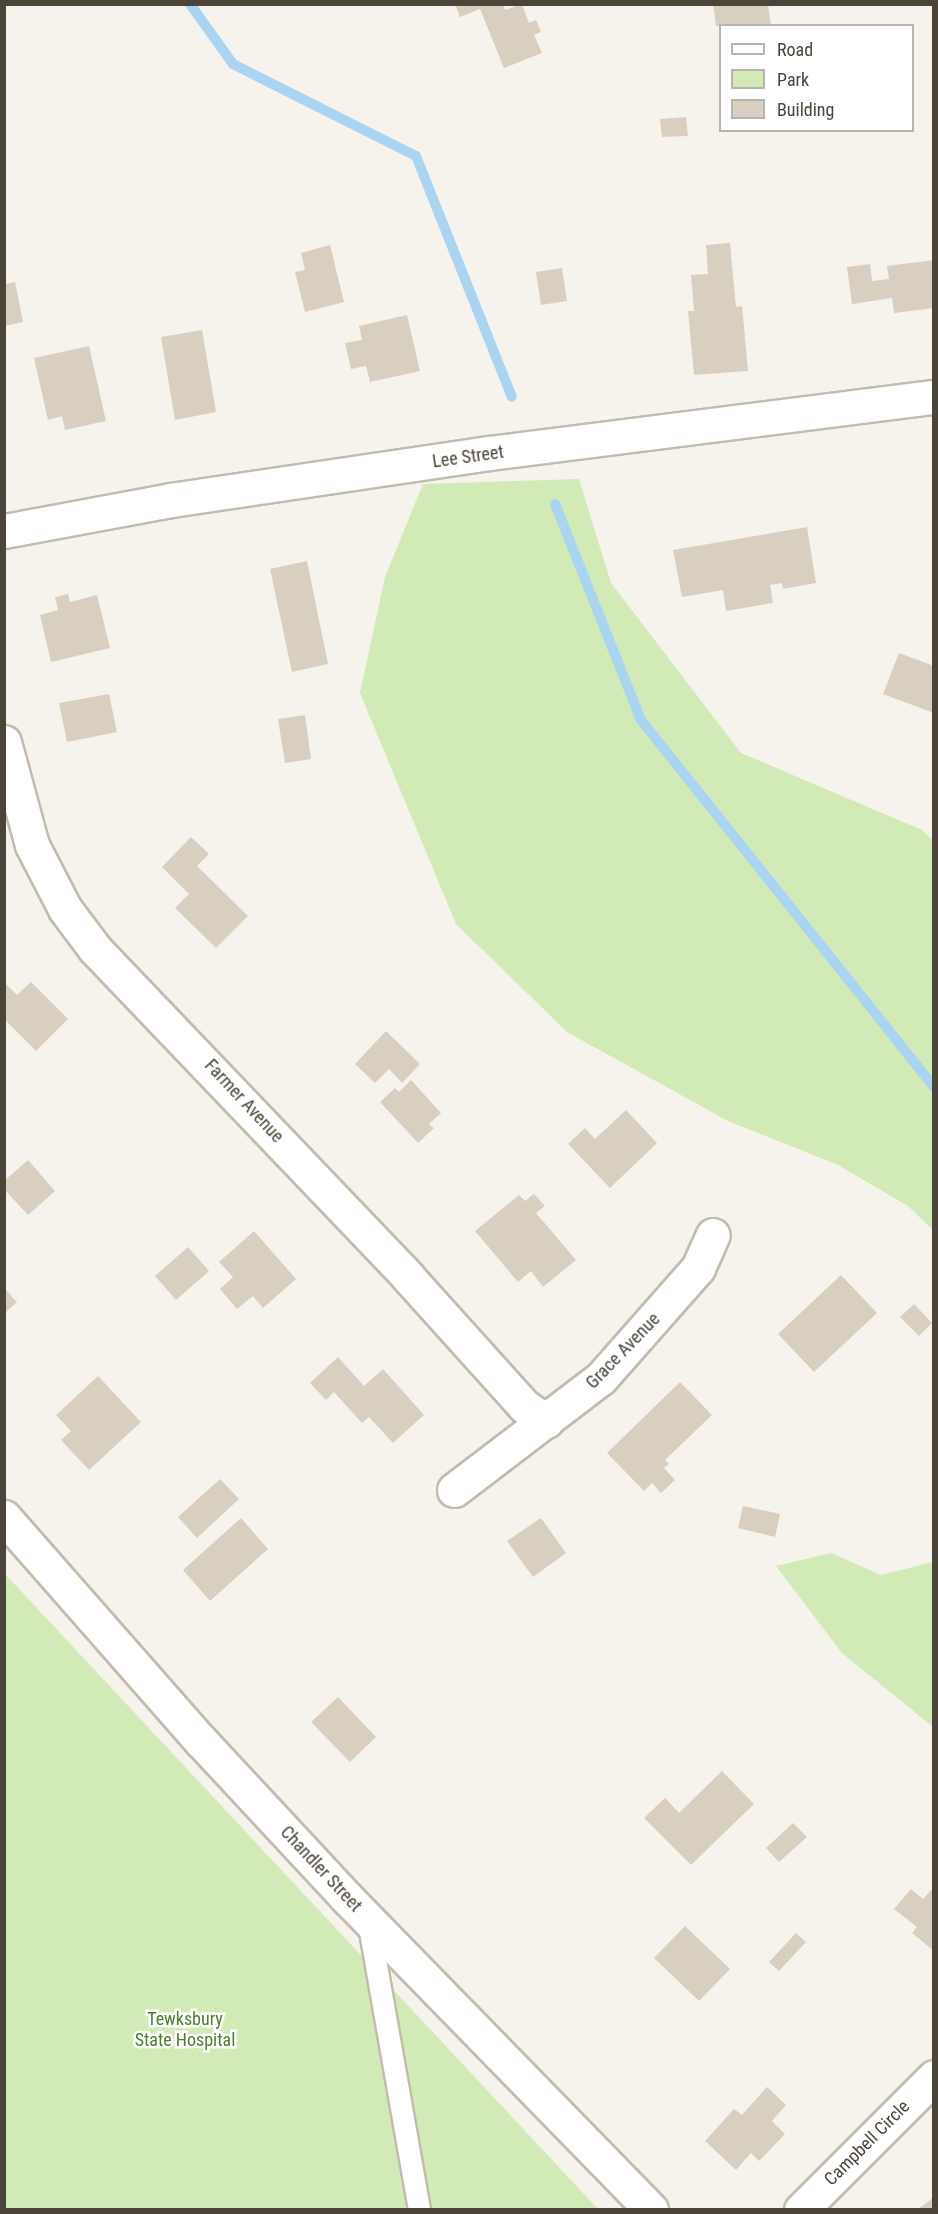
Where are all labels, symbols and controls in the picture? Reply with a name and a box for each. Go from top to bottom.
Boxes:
legend [719,24,914,132]
text: Road [777,39,813,60]
text: Park [777,69,809,90]
text: Building [777,99,834,120]
street label: Lee Street [431,441,505,473]
street label: Farmer Avenue [200,1055,288,1147]
street label: Grace Avenue [582,1309,664,1393]
street label: Chandler Street [276,1822,366,1916]
park label: Tewksbury State Hospital [135,2009,235,2052]
street label: Campbell Circle [820,2096,914,2190]

